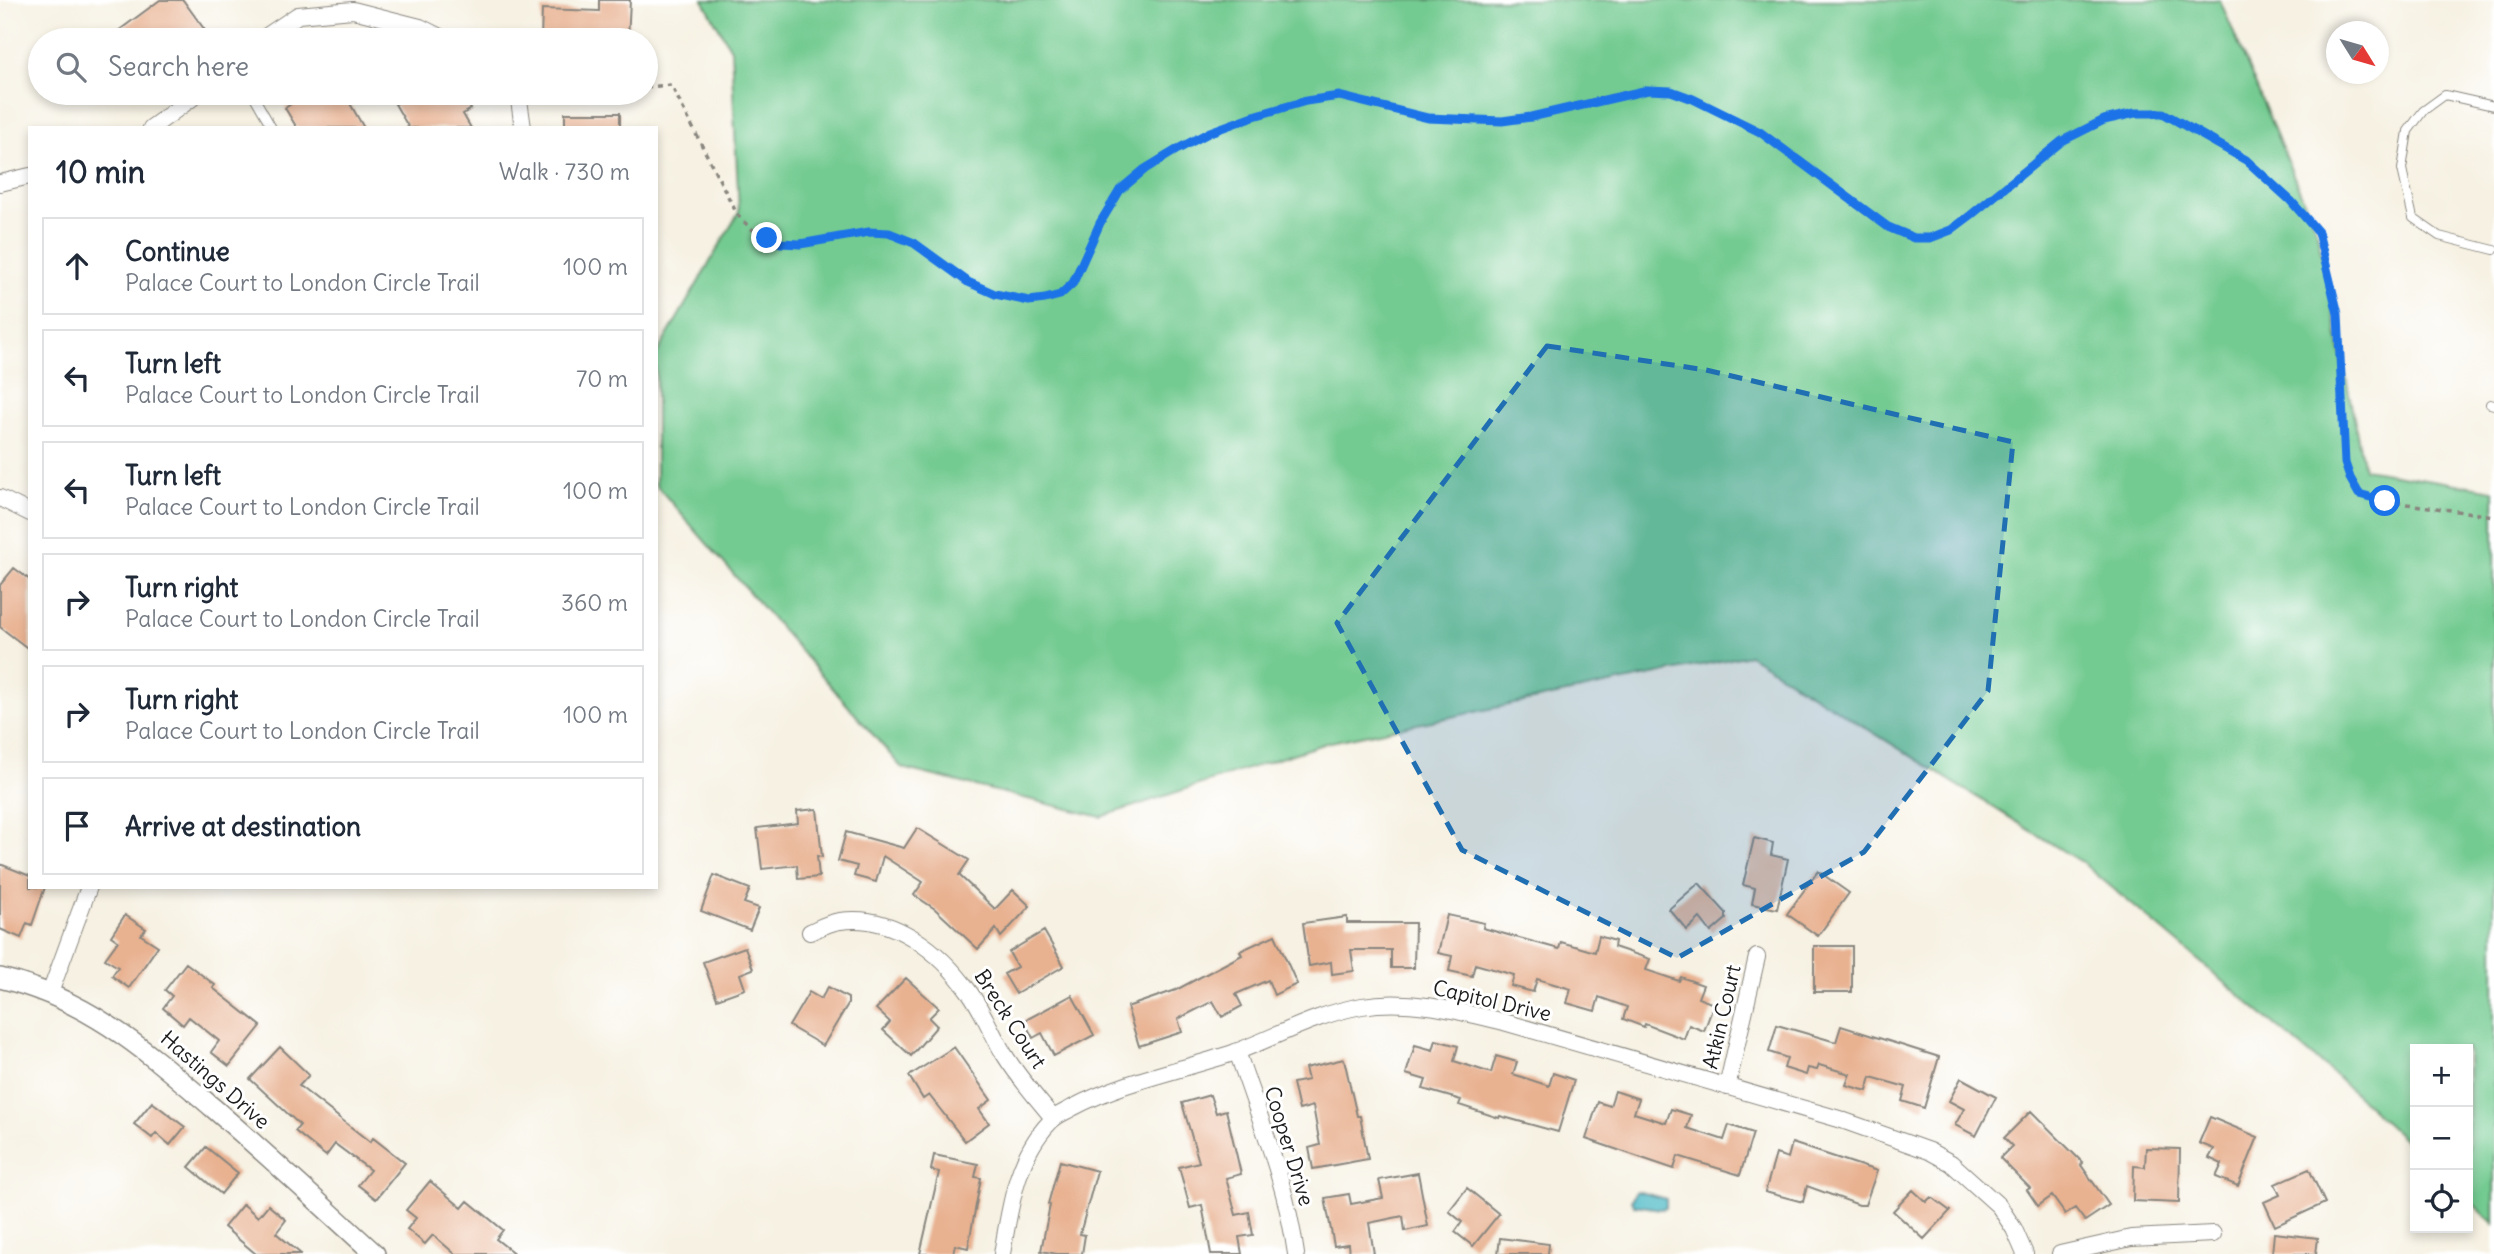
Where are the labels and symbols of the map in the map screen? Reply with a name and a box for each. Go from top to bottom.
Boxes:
north arrow [2326,21,2389,84]
route end [751,222,782,253]
route start [2369,485,2400,516]
street label: Atkin Court [1696,962,1747,1072]
street label: Breck Court [968,964,1052,1073]
street label: Capitol Drive [1430,974,1554,1027]
street label: Hastings Drive [155,1025,276,1135]
street label: Cooper Drive [1258,1083,1320,1209]

